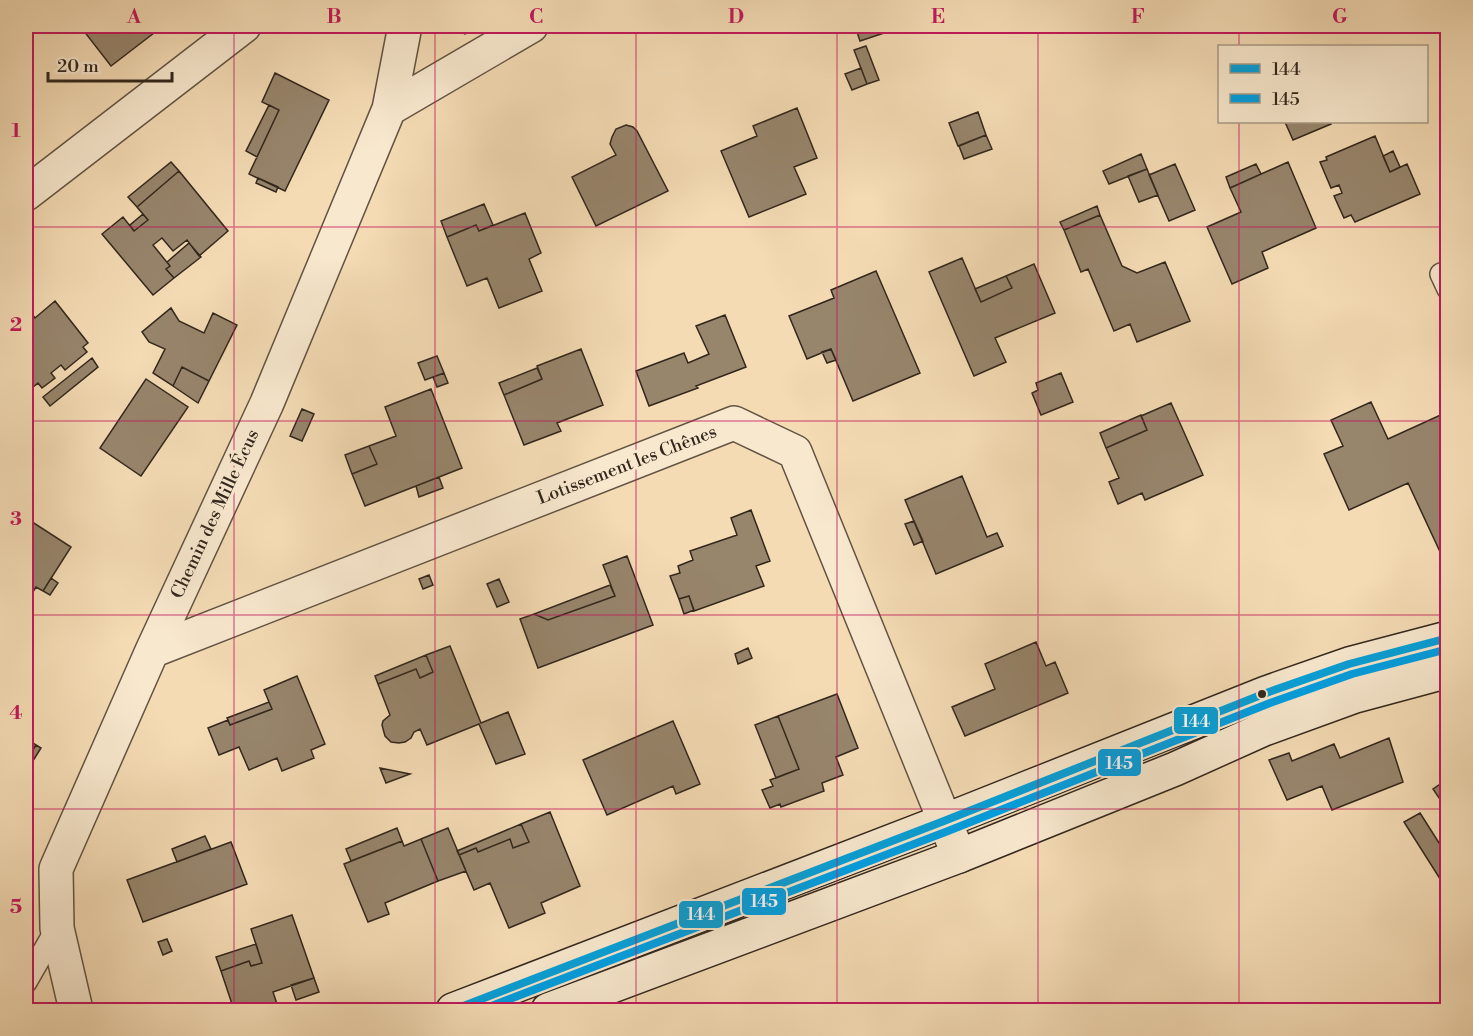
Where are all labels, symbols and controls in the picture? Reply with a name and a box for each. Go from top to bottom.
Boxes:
text: A [126,5,142,30]
text: B [326,5,342,30]
text: C [529,5,543,30]
text: D [728,5,744,30]
text: E [931,5,945,30]
text: F [1131,5,1145,30]
text: G [1332,5,1348,30]
scale bar [48,45,172,83]
legend [1218,45,1428,123]
text: 20 m [57,55,99,78]
text: 144 [1272,58,1301,81]
text: 145 [1272,88,1300,111]
text: 1 [11,119,21,144]
text: 2 [10,313,22,338]
street label: Lotissement les Chênes [534,420,720,510]
street label: Chemin des Mille Écus [166,426,264,602]
text: 3 [10,507,22,532]
unlabelled marker [1256,688,1268,700]
text: 4 [9,701,23,726]
line badge: 144 [1173,706,1219,735]
text: 144 [1182,712,1211,732]
line badge: 145 [1097,748,1142,777]
text: 145 [1105,754,1133,774]
line badge: 145 [741,887,787,916]
text: 145 [750,892,778,912]
text: 5 [10,895,22,920]
line badge: 144 [678,900,724,929]
text: 144 [687,905,716,925]

